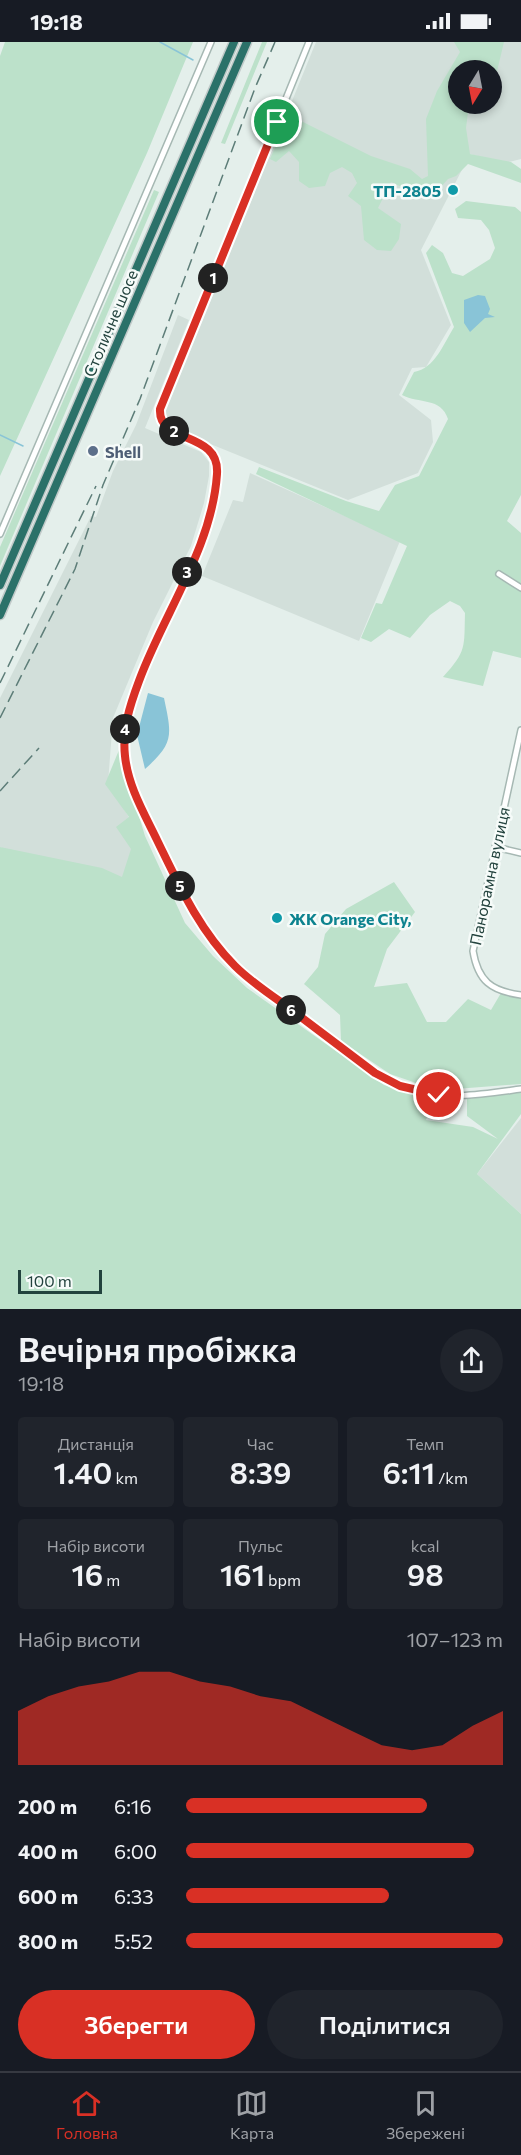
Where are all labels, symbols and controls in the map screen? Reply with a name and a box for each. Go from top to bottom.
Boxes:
text: 19:18 [30,8,83,35]
north arrow [448,60,502,114]
map controls [448,60,502,114]
pin [251,96,302,147]
icon: arrive [260,105,293,138]
place label: ТП-2805 [373,181,441,200]
marker: ТП-2805 [446,183,460,197]
pin: 1 [198,263,228,293]
street label: Столичне шосе [79,267,141,379]
text: 1 [209,268,217,287]
pin: 2 [159,416,189,446]
text: 2 [169,421,179,440]
place label: Shell [105,442,141,461]
marker: Shell [86,444,100,458]
pin: 3 [172,557,202,587]
text: 3 [182,562,192,581]
pin: 4 [110,714,140,744]
text: 4 [120,719,130,738]
street label: Панорамна вулиця [465,805,513,947]
pin: 5 [165,871,195,901]
text: 5 [175,876,185,895]
place label: ЖК Orange City, [289,909,411,928]
marker: ЖК Orange City, [270,911,284,925]
pin: 6 [276,995,306,1025]
text: 6 [286,1000,296,1019]
pin [413,1069,464,1120]
icon: check [422,1078,455,1111]
scale bar [18,1267,102,1294]
text: 100 m [27,1271,72,1290]
text: Вечірня пробіжка [18,1328,297,1369]
button: share [440,1329,503,1392]
text: 19:18 [18,1371,64,1395]
text: Дистанція [58,1434,134,1453]
text: Час [247,1434,274,1453]
text: Темп [406,1434,444,1453]
text: 1.40 [54,1453,112,1490]
text: 8:39 [230,1453,291,1490]
text: 6:11 [382,1453,435,1490]
text: km [112,1468,138,1487]
text: /km [435,1468,468,1487]
text: Набір висоти [47,1536,145,1555]
text: Пульс [238,1536,283,1555]
text: kcal [411,1536,439,1555]
text: 16 [71,1555,103,1592]
text: 161 [220,1555,265,1592]
text: 98 [407,1555,444,1592]
text: m [103,1570,120,1589]
text: bpm [265,1570,301,1589]
text: Набір висоти [18,1627,141,1651]
text: 107–123 m [407,1627,503,1651]
text: 200 m [18,1794,77,1818]
text: 6:16 [114,1794,152,1818]
text: 400 m [18,1839,78,1863]
text: 6:00 [114,1839,157,1863]
text: 600 m [18,1884,78,1908]
text: 6:33 [114,1884,154,1908]
text: 800 m [18,1929,78,1953]
text: 5:52 [114,1929,153,1953]
button: Зберегти [18,1990,255,2059]
button: Поділитися [267,1990,503,2059]
tab: Головна [56,2087,118,2142]
tab: Карта [230,2087,274,2142]
tab: Збережені [386,2087,465,2142]

